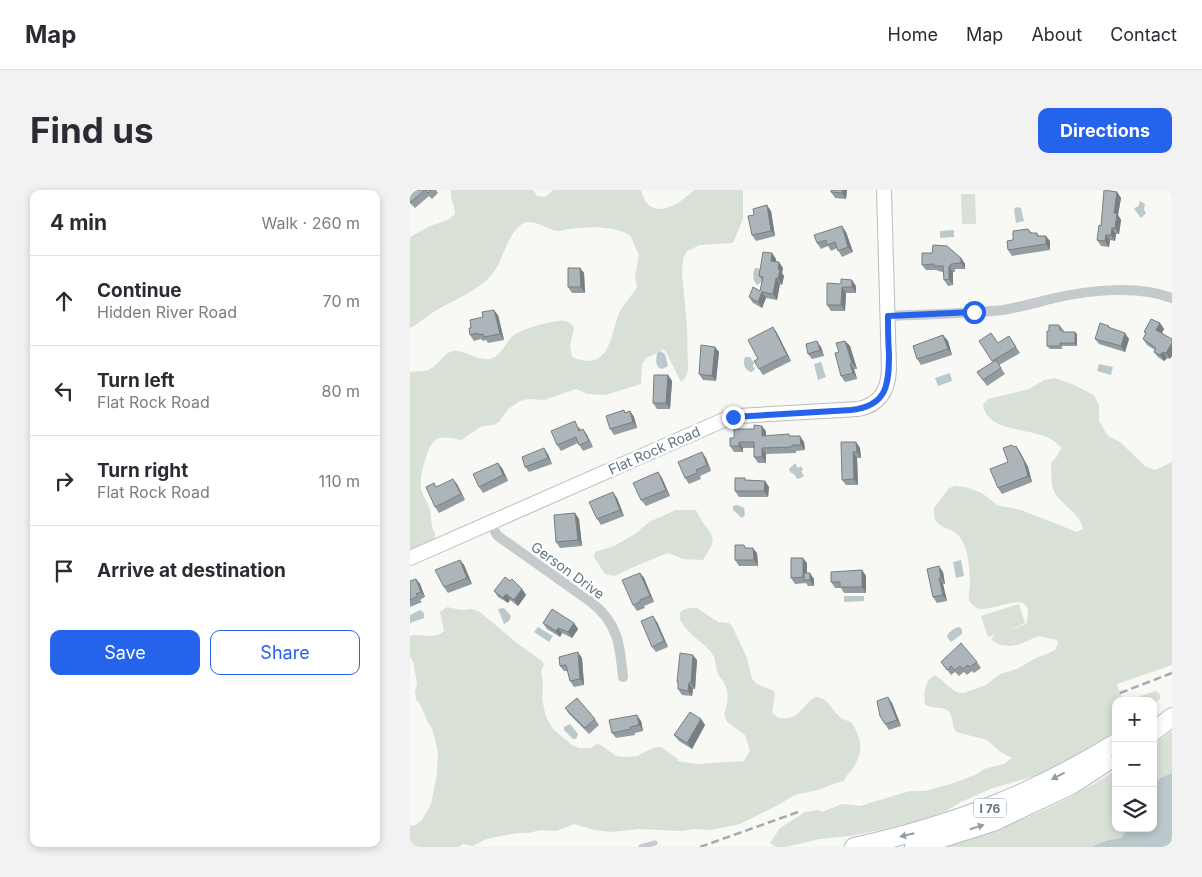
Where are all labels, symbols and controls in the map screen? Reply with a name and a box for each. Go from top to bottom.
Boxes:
text: Map [25,20,76,49]
text: Home [888,24,938,45]
text: Map [966,24,1003,45]
text: About [1031,24,1082,45]
text: Contact [1110,24,1177,45]
button: Directions [1038,108,1172,153]
text: Find us [30,109,154,151]
text: 4 min [50,210,107,235]
text: Walk · 260 m [262,213,360,233]
text: Continue [97,279,182,302]
icon: ahead [50,287,78,315]
text: 70 m [323,291,360,311]
route start [963,301,986,324]
text: Hidden River Road [97,302,237,322]
text: Turn left [97,369,175,392]
icon: left [50,377,78,405]
text: 80 m [321,381,360,401]
text: Flat Rock Road [97,392,210,412]
route end [722,406,745,429]
street label: Flat Rock Road [605,422,703,478]
text: Turn right [97,459,188,482]
icon: right [50,467,78,495]
text: 110 m [318,471,360,491]
text: Flat Rock Road [97,482,210,502]
street label: Gerson Drive [528,538,608,602]
icon: arrive [50,557,78,585]
text: Arrive at destination [97,559,286,582]
button: Save [50,630,200,675]
button: Share [210,630,360,675]
map controls [1112,697,1157,832]
button: + [1112,697,1157,742]
button: − [1112,742,1157,787]
one-way arrow [1051,772,1065,780]
button: layers [1112,787,1157,832]
road number: I 76 [974,798,1006,818]
one-way arrow [970,823,985,831]
one-way arrow [900,831,915,839]

